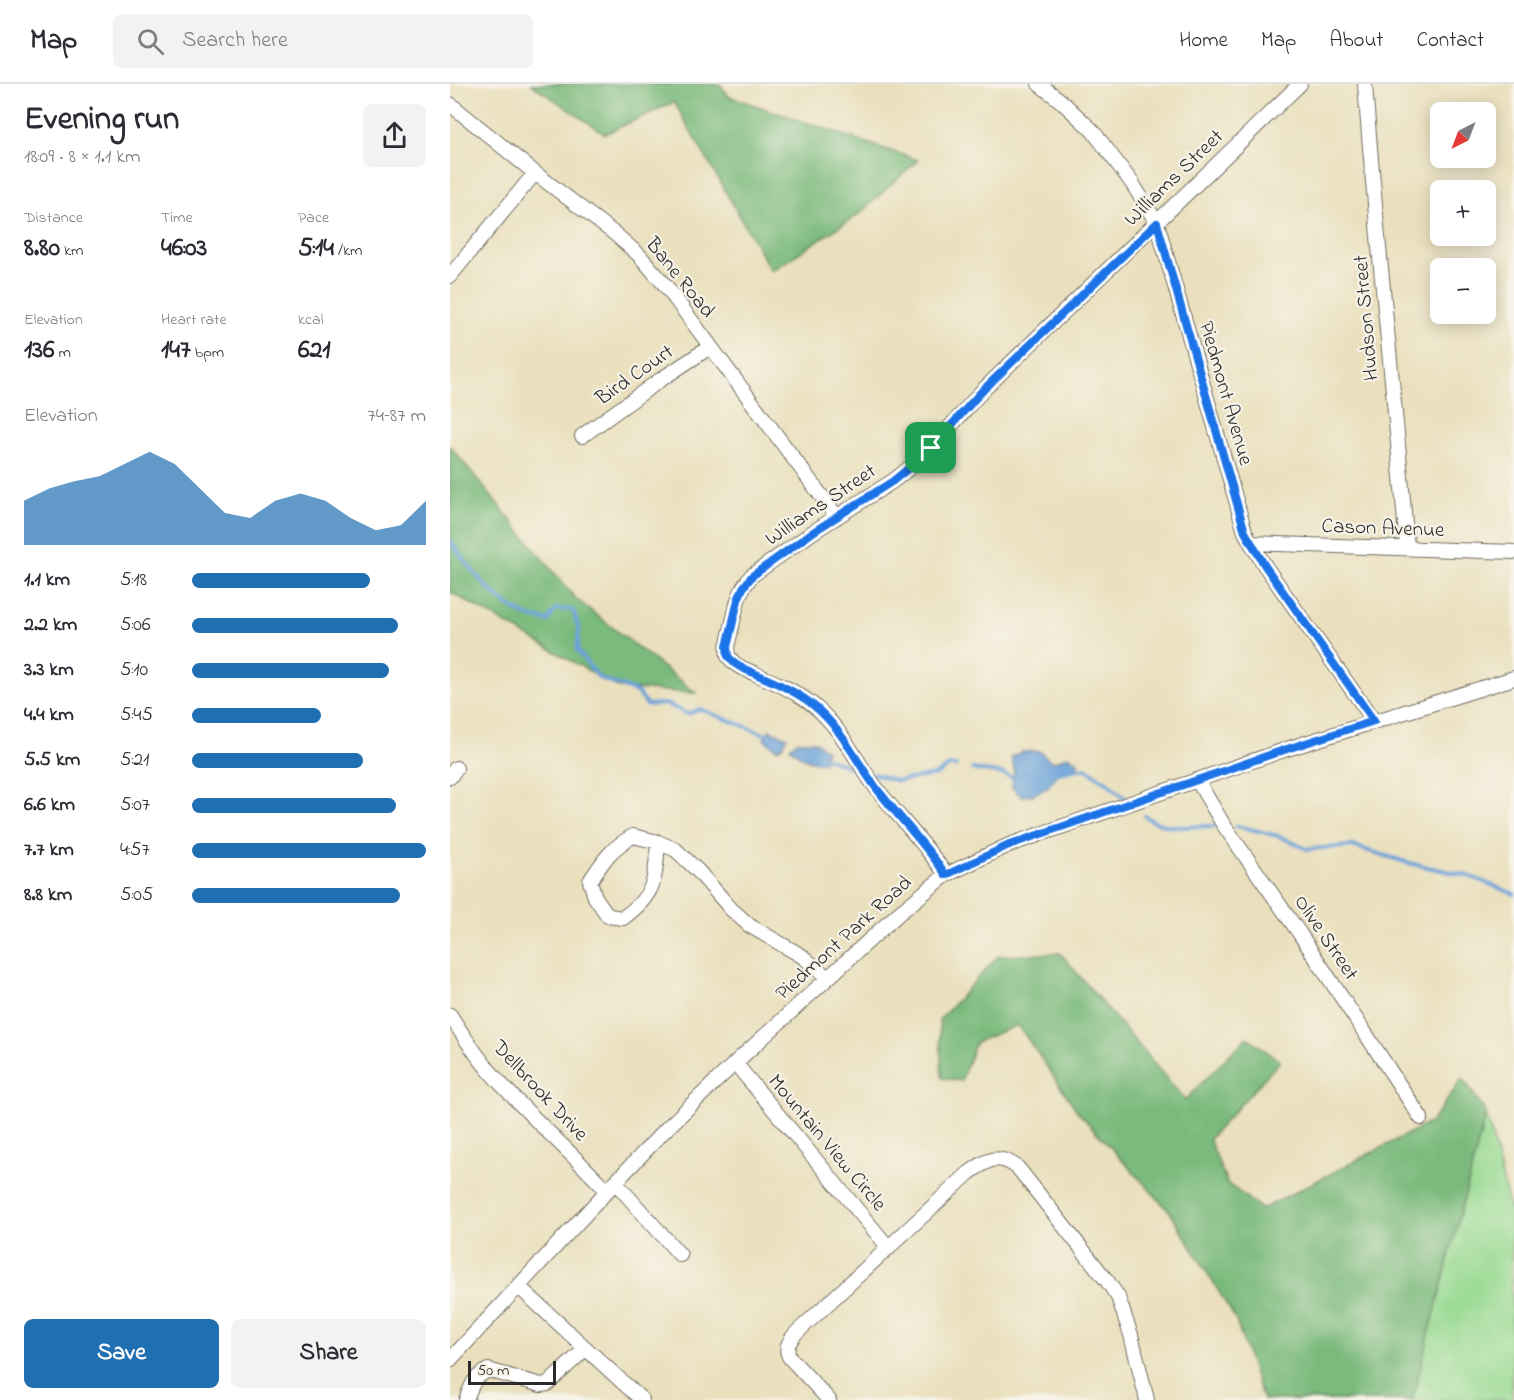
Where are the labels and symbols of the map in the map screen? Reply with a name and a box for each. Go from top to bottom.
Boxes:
north arrow [1430,102,1496,168]
street label: Williams Street [1118,123,1231,234]
street label: Bane Road [637,231,721,325]
street label: Hudson Street [1347,254,1387,382]
street label: Piedmont Avenue [1190,318,1260,470]
street label: Bird Court [589,338,680,414]
pin [905,422,956,473]
street label: Williams Street [759,457,883,554]
street label: Cason Avenue [1321,512,1445,546]
street label: Piedmont Park Road [769,869,919,1008]
street label: Olive Street [1286,889,1365,987]
street label: Dellbrook Drive [484,1033,595,1149]
street label: Mountain View Circle [760,1068,893,1219]
scale bar [468,1358,556,1386]

